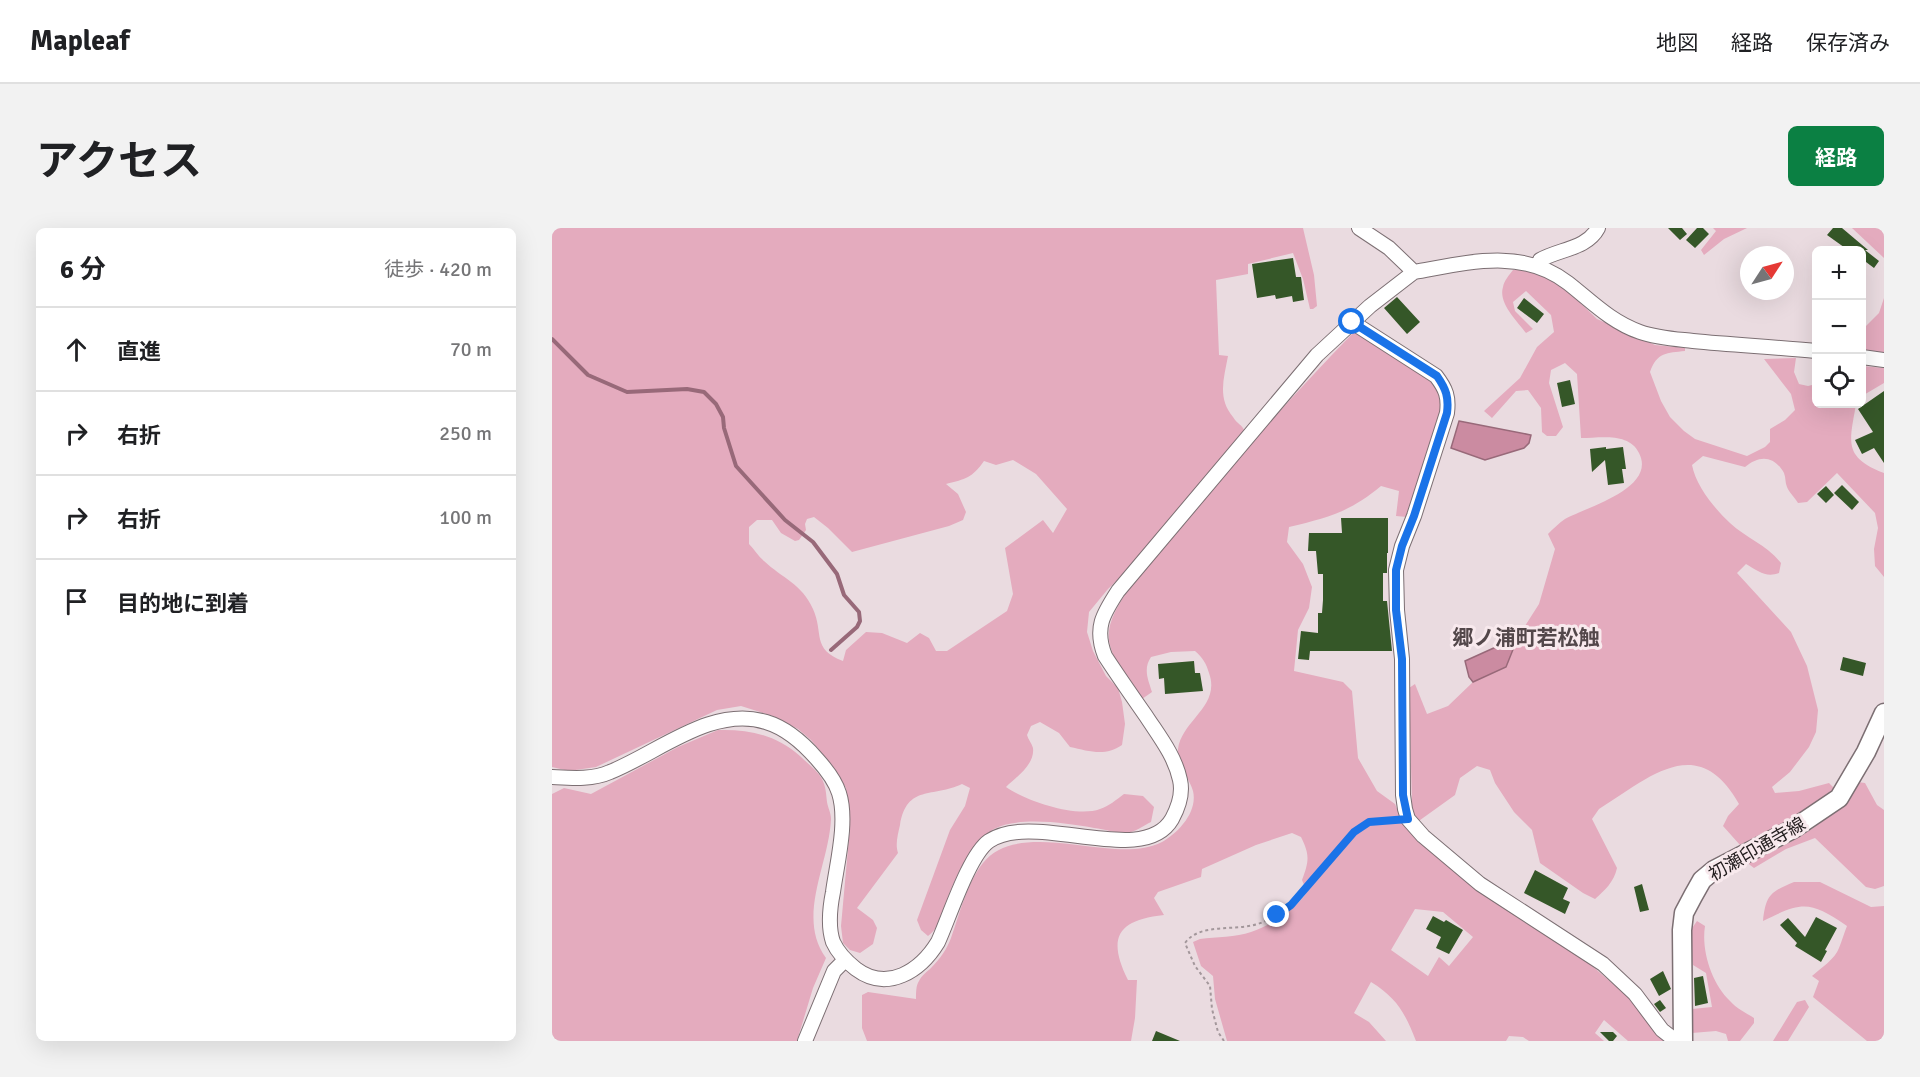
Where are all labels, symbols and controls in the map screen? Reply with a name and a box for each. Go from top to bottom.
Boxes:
text: Mapleaf [30,24,130,58]
text: 地図 [1656,30,1698,56]
text: 経路 [1731,30,1773,56]
text: 保存済み [1806,30,1890,56]
button: 経路 [1788,126,1884,186]
text: アクセス [36,136,202,187]
north arrow [1740,246,1794,300]
map controls [1812,246,1866,408]
button: + [1812,246,1866,300]
text: 6 分 [60,254,106,286]
text: 徒歩 · 420 m [384,257,492,282]
button: − [1812,300,1866,354]
route start [1338,308,1364,334]
icon: ahead [60,333,93,366]
text: 70 m [450,337,492,362]
text: 直進 [117,338,161,365]
button: locate [1812,354,1866,408]
icon: right [60,417,93,450]
text: 250 m [439,421,492,446]
text: 右折 [117,422,161,449]
icon: right [60,501,93,534]
text: 100 m [439,505,492,530]
text: 右折 [117,506,161,533]
icon: arrive [60,585,93,618]
text: 目的地に到着 [117,590,249,617]
district label: 郷ノ浦町若松触 [1453,625,1600,651]
street label: 初瀬印通寺線 [1705,812,1809,886]
route end [1263,901,1289,927]

